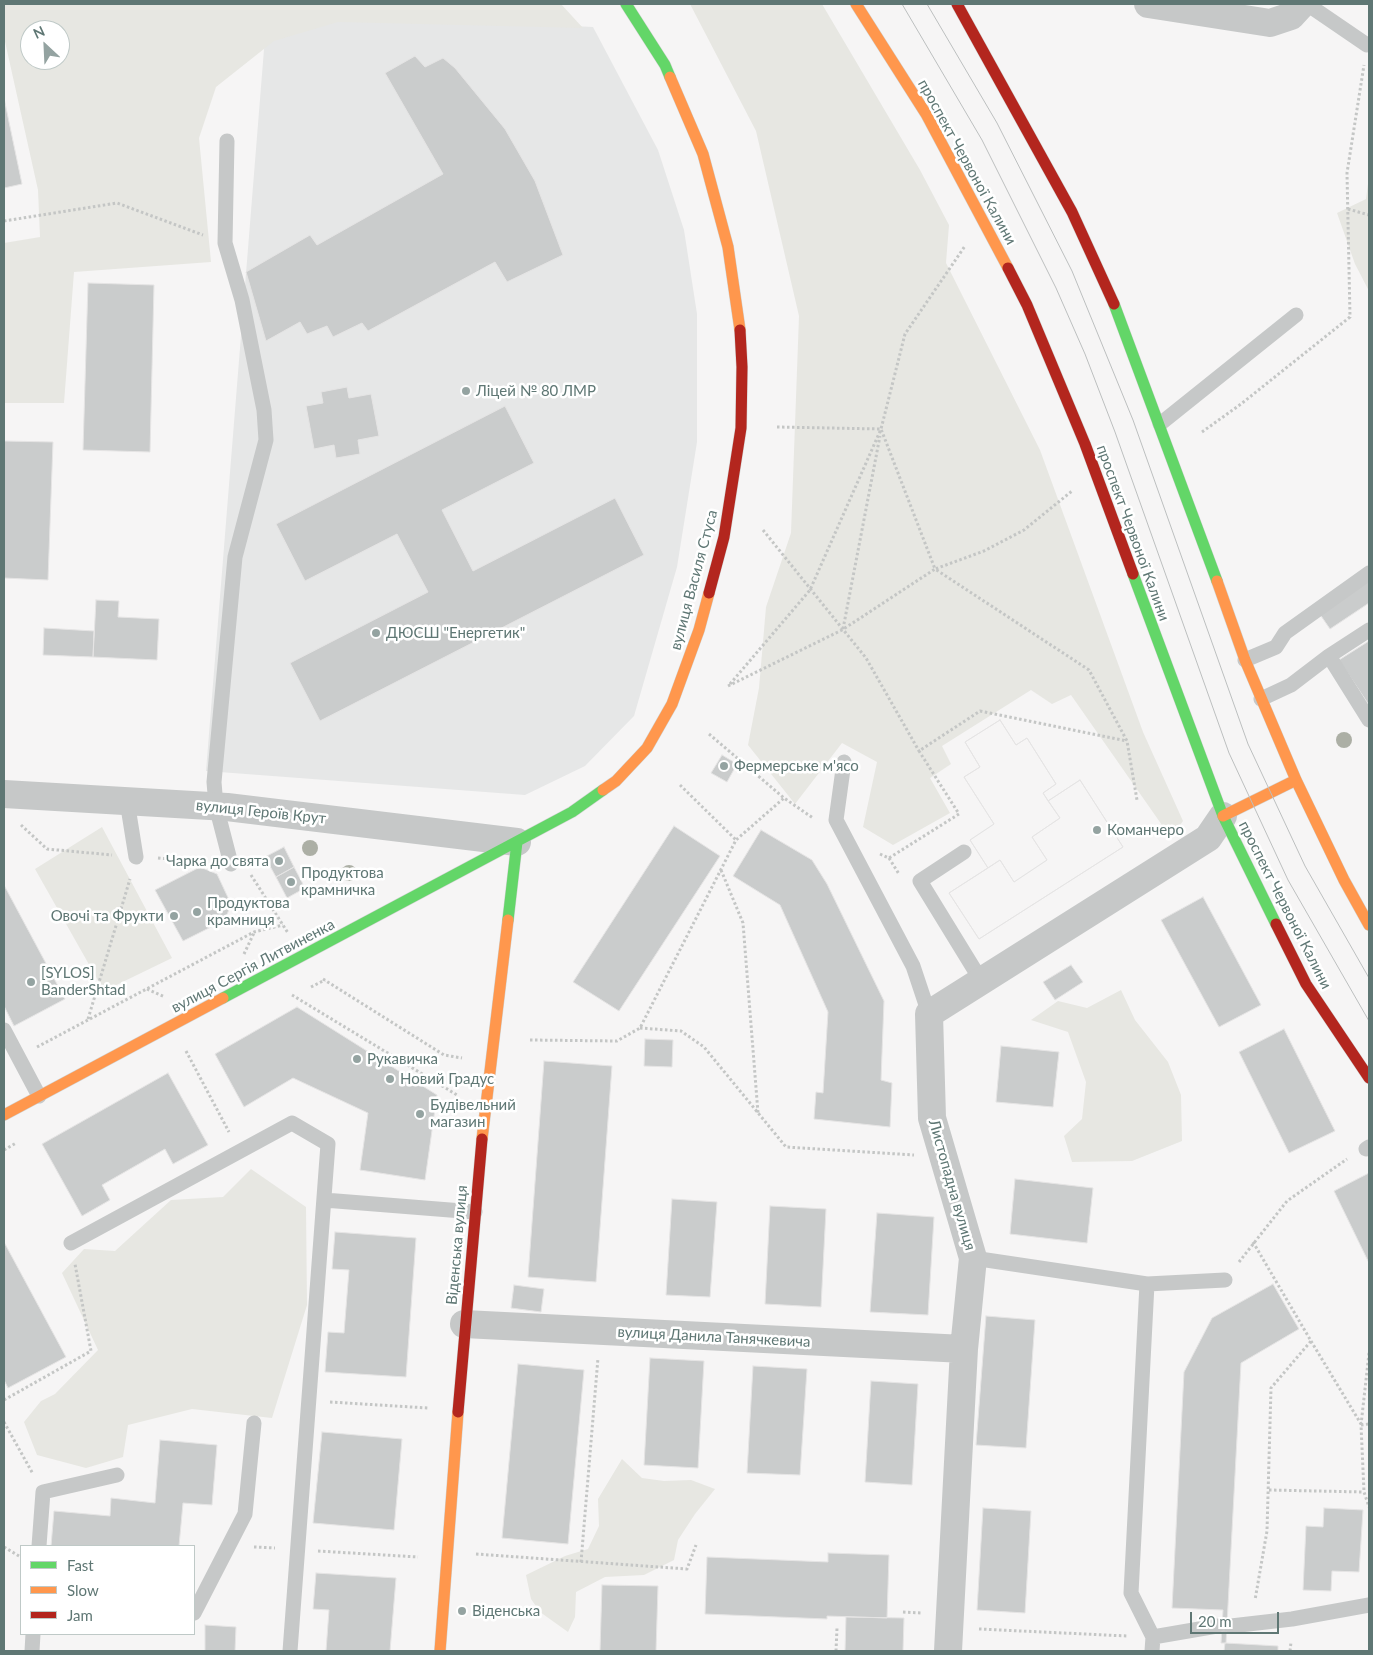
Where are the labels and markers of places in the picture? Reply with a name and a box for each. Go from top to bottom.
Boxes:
place label: Ліцей № 80 ЛМР [476,382,596,400]
marker: Ліцей № 80 ЛМР [460,385,472,397]
place label: ДЮСШ "Енергетик" [386,624,525,642]
marker: ДЮСШ "Енергетик" [370,627,382,639]
place label: Фермерське м'ясо [734,757,859,775]
marker: Фермерське м'ясо [718,760,730,772]
place label: Команчеро [1107,821,1184,839]
marker: Команчеро [1091,824,1103,836]
place label: Чарка до свята [166,852,269,870]
marker: Чарка до свята [273,855,285,867]
place label: Продуктова крамничка [301,864,384,899]
marker: Продуктова крамничка [285,876,297,888]
place label: Продуктова крамниця [207,894,290,929]
marker: Продуктова крамниця [191,906,203,918]
place label: Овочі та Фрукти [51,907,164,925]
marker: Овочі та Фрукти [168,910,180,922]
place label: [SYLOS] BanderShtad [41,964,126,999]
marker: [SYLOS] BanderShtad [25,976,37,988]
place label: Рукавичка [367,1050,438,1068]
marker: Рукавичка [351,1053,363,1065]
place label: Новий Градус [400,1070,494,1088]
marker: Новий Градус [384,1073,396,1085]
place label: Будівельний магазин [430,1096,516,1131]
marker: Будівельний магазин [414,1108,426,1120]
place label: Віденська [472,1602,540,1620]
marker: Віденська [456,1605,468,1617]

